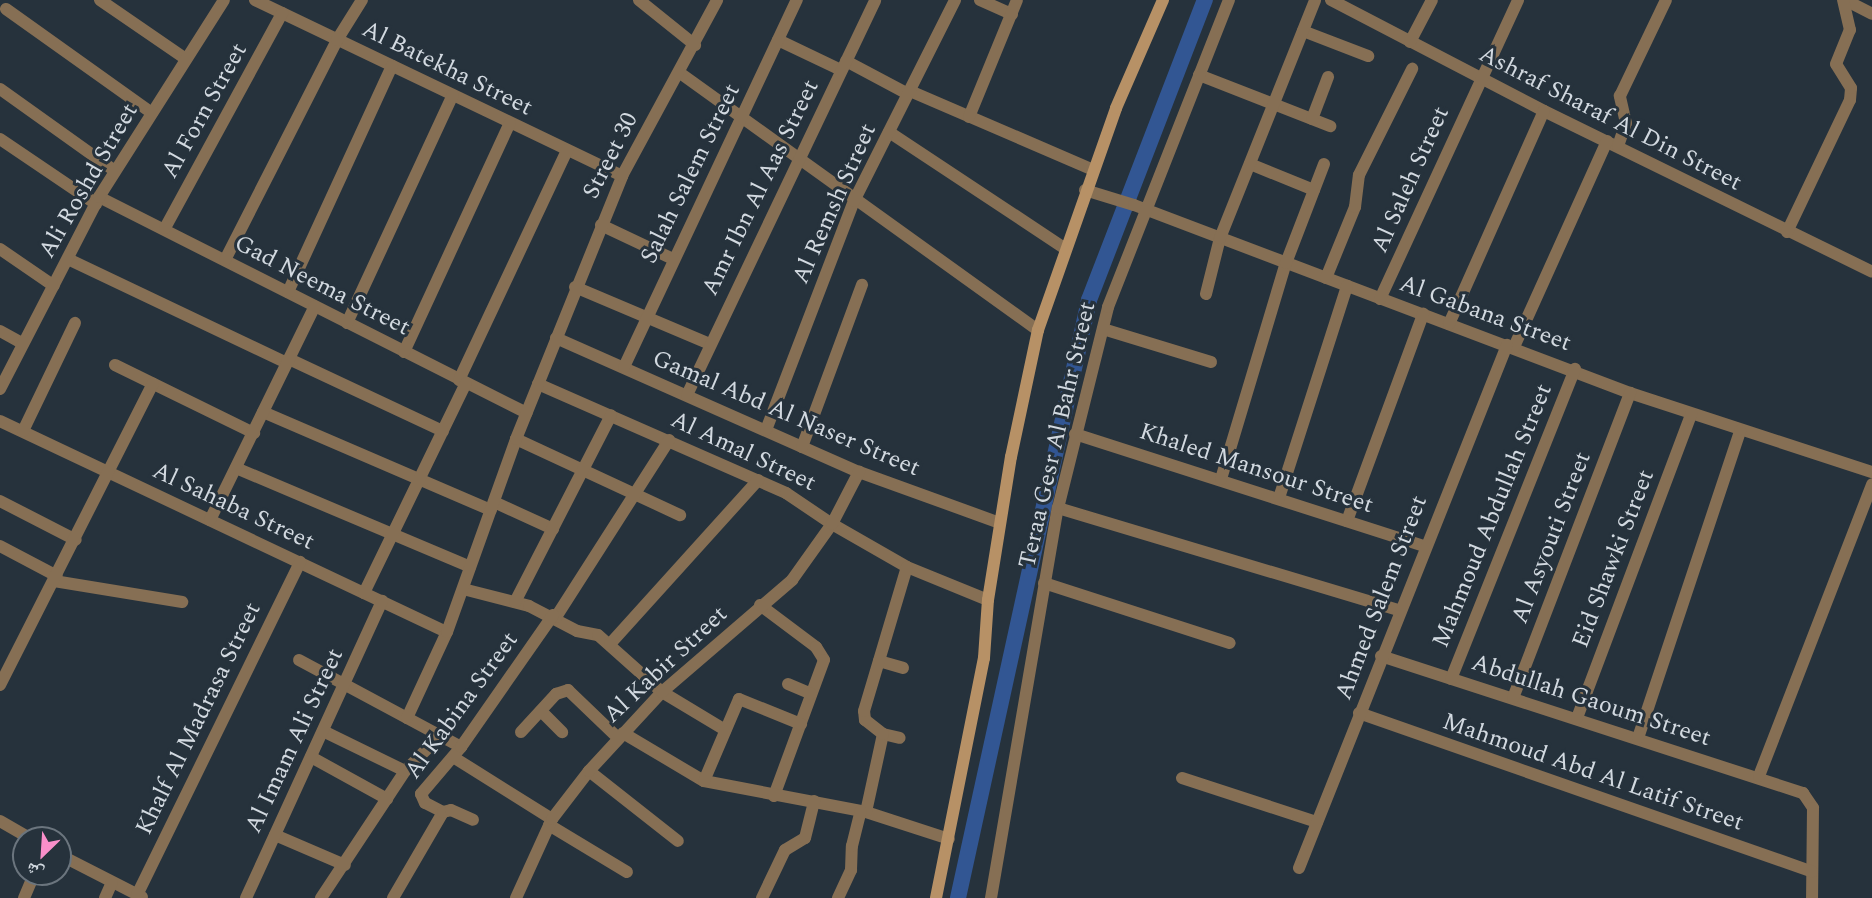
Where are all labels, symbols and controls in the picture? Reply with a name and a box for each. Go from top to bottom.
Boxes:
street label: Al Batekha Street [357,15,537,123]
street label: Al Forn Street [156,38,254,184]
street label: Ashraf Sharaf Al Din Street [1474,40,1746,198]
street label: Amr Ibn Al Aas Street [696,75,826,301]
street label: Salah Salem Street [635,79,747,269]
street label: Ali Roshd Street [33,99,145,263]
street label: Al Saleh Street [1366,102,1456,258]
street label: Street 30 [577,108,645,204]
street label: Al Remsh Street [787,119,883,289]
street label: Gad Neema Street [229,229,415,343]
street label: Al Gabana Street [1395,270,1575,358]
street label: Teraa Gesr Al Bahr Street [1013,299,1103,571]
street label: Gamal Abd Al Naser Street [648,345,924,483]
street label: Mahmoud Abdullah Street [1427,380,1559,652]
street label: Al Amal Street [666,406,820,498]
street label: Khaled Mansour Street [1135,418,1377,520]
street label: Al Asyouti Street [1506,448,1598,628]
street label: Al Sahaba Street [147,457,319,557]
street label: Eid Shawki Street [1567,466,1661,652]
street label: Ahmed Salem Street [1330,492,1434,704]
street label: Khalf Al Madrasa Street [130,598,268,840]
street label: Al Kabir Street [598,600,734,730]
street label: Al Kabina Street [399,627,525,785]
street label: Al Imam Ali Street [240,644,350,838]
street label: Abdullah Gaoum Street [1468,649,1714,753]
street label: Mahmoud Abd Al Latif Street [1439,708,1747,838]
north arrow [12,826,72,886]
text: ش [22,856,48,885]

